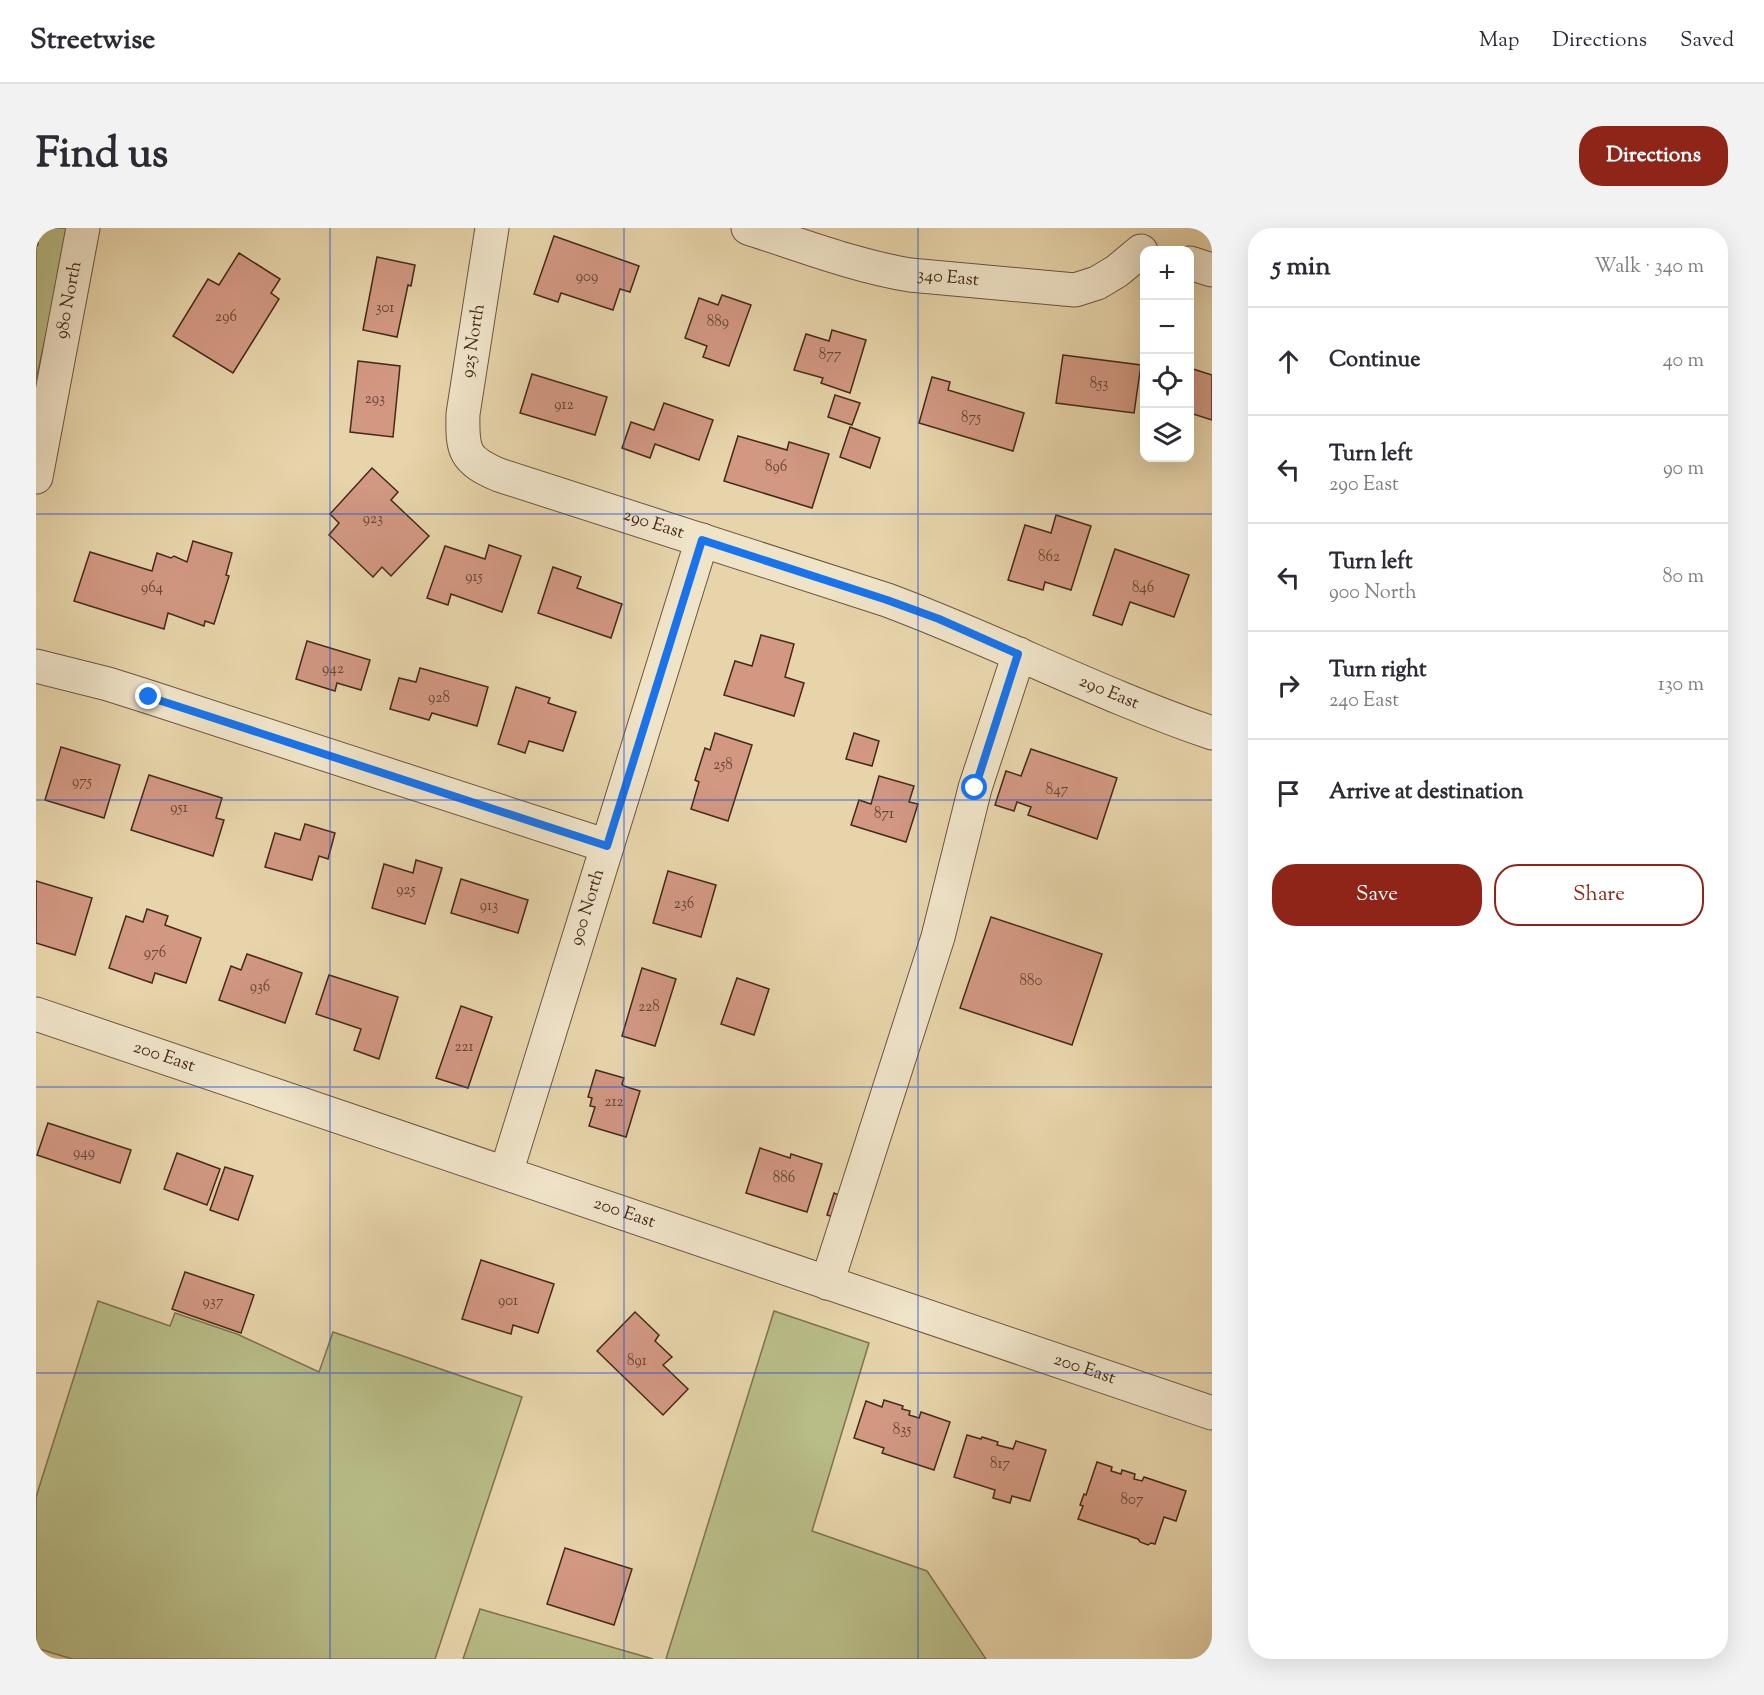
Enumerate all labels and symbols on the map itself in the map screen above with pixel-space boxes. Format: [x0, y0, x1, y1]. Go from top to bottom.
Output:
street label: 980 North [49, 259, 90, 341]
street label: 340 East [916, 263, 980, 294]
house number: 909 [576, 267, 598, 288]
house number: 301 [376, 298, 394, 319]
street label: 925 North [455, 302, 493, 380]
house number: 296 [215, 307, 237, 328]
house number: 889 [707, 312, 729, 333]
house number: 877 [819, 345, 842, 366]
house number: 853 [1090, 374, 1108, 395]
house number: 293 [365, 389, 385, 410]
house number: 912 [554, 395, 574, 416]
house number: 875 [961, 408, 981, 429]
house number: 896 [765, 457, 787, 478]
street label: 290 East [619, 503, 687, 547]
house number: 923 [363, 509, 383, 530]
house number: 862 [1038, 547, 1060, 568]
house number: 915 [465, 567, 483, 588]
house number: 964 [141, 578, 163, 599]
house number: 846 [1132, 578, 1154, 599]
house number: 942 [322, 659, 344, 680]
street label: 290 East [1075, 669, 1143, 717]
route end [135, 683, 161, 709]
house number: 928 [428, 688, 450, 709]
house number: 258 [713, 755, 733, 776]
house number: 975 [72, 772, 92, 793]
route start [961, 774, 987, 800]
house number: 847 [1046, 780, 1069, 801]
house number: 951 [170, 798, 188, 819]
house number: 871 [874, 804, 894, 825]
street label: 900 North [564, 865, 612, 949]
house number: 925 [396, 880, 416, 901]
house number: 236 [674, 894, 694, 915]
house number: 913 [480, 896, 498, 917]
house number: 976 [144, 943, 166, 964]
house number: 880 [1020, 971, 1043, 992]
house number: 936 [250, 977, 270, 998]
house number: 228 [638, 997, 660, 1018]
street label: 200 East [129, 1035, 198, 1080]
house number: 221 [454, 1037, 474, 1058]
house number: 212 [604, 1092, 624, 1113]
house number: 949 [73, 1143, 95, 1164]
house number: 886 [773, 1168, 795, 1189]
street label: 200 East [590, 1191, 658, 1236]
house number: 901 [498, 1291, 518, 1312]
house number: 937 [203, 1292, 224, 1313]
street label: 200 East [1050, 1347, 1119, 1392]
house number: 891 [627, 1351, 647, 1372]
house number: 835 [893, 1420, 911, 1441]
house number: 817 [990, 1454, 1011, 1475]
house number: 807 [1121, 1490, 1144, 1511]

